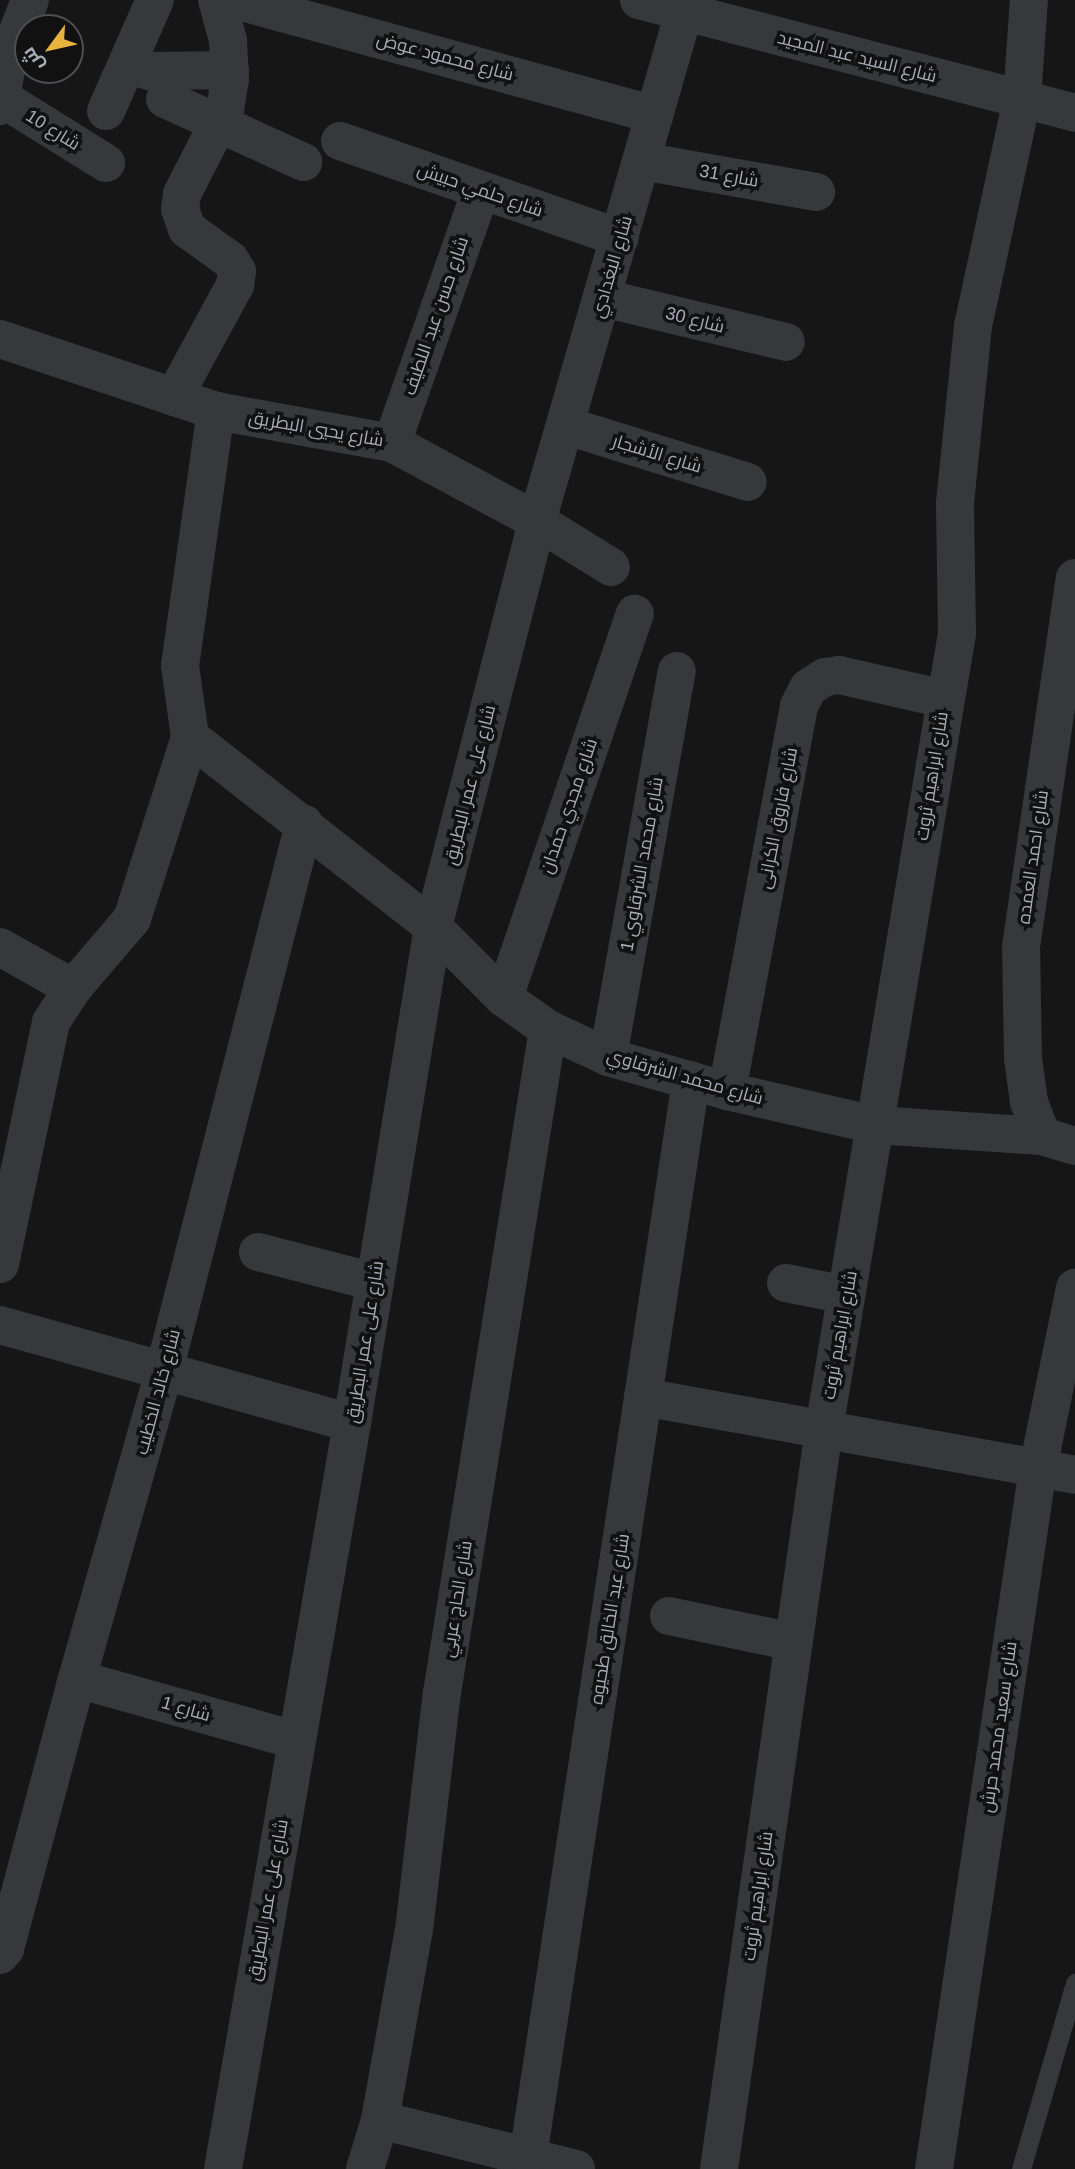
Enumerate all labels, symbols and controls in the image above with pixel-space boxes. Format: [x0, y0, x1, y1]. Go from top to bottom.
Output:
north arrow [14, 14, 84, 84]
street label: شارع السيد عبد المجيد [775, 27, 939, 87]
street label: شارع محمود عوض [374, 28, 516, 86]
text: ش [17, 44, 48, 76]
street label: شارع 10 [22, 105, 84, 155]
street label: شارع حلمي حبيش [414, 158, 546, 222]
street label: شارع 31 [698, 160, 760, 192]
street label: شارع البغدادي [587, 213, 637, 321]
street label: شارع حسن عبد اللطيف [399, 234, 473, 398]
street label: شارع 30 [663, 302, 727, 338]
street label: شارع يحيي البطريق [247, 406, 385, 452]
street label: شارع الأشجار [610, 430, 704, 478]
street label: شارع على عمر البطريق [440, 703, 500, 867]
street label: شارع ابراهيم ثروت [911, 710, 953, 842]
street label: شارع مجدي حمدان [536, 736, 602, 876]
street label: شارع فاروق الكرانى [754, 745, 802, 891]
street label: شارع محمد الشرقاوي 1 [616, 775, 668, 953]
street label: شارع احمد العمده [1013, 789, 1053, 925]
street label: شارع محمد الشرقاوي [604, 1044, 766, 1110]
street label: شارع على عمر البطريق [342, 1259, 388, 1425]
street label: شارع ابراهيم ثروت [818, 1269, 862, 1401]
street label: شارع خالد الخطيب [131, 1327, 185, 1457]
street label: شارع عبد الخالق طحيوه [586, 1532, 634, 1706]
street label: شارع الحاج عربي [437, 1539, 477, 1659]
street label: شارع سعيد محمد حرش [976, 1640, 1022, 1814]
street label: شارع 1 [159, 1692, 213, 1726]
street label: شارع على عمر البطريق [243, 1817, 293, 1983]
street label: شارع ابراهيم ثروت [738, 1830, 778, 1962]

